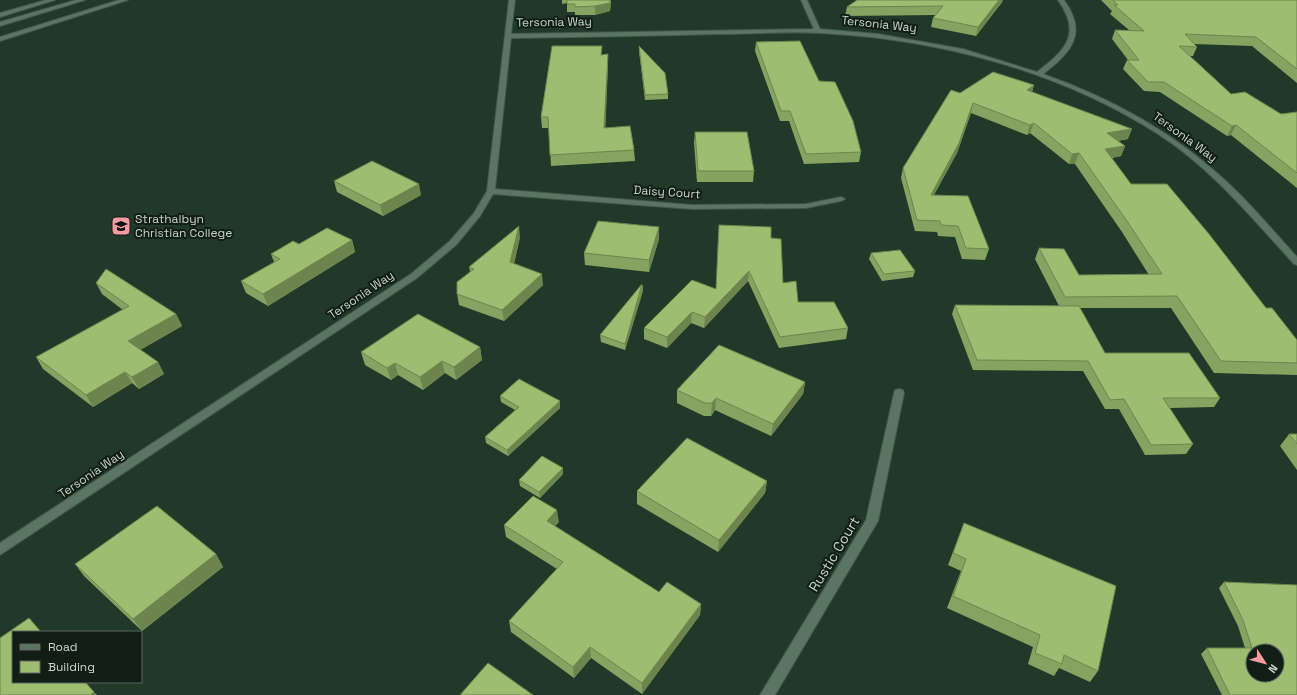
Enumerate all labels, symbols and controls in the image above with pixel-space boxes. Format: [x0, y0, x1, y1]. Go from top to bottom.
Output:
street label: Tersonia Way [840, 12, 918, 36]
street label: Tersonia Way [516, 13, 592, 31]
street label: Tersonia Way [1150, 108, 1220, 166]
street label: Daisy Court [633, 182, 701, 202]
place label: Strathalbyn Christian College [135, 211, 232, 241]
school or university icon: Strathalbyn Christian College [110, 215, 132, 237]
street label: Tersonia Way [325, 267, 397, 323]
street label: Tersonia Way [55, 446, 127, 502]
street label: Rustic Court [805, 513, 863, 595]
legend [12, 631, 142, 683]
text: Road [48, 639, 77, 655]
north arrow [1245, 643, 1285, 683]
text: Building [48, 659, 95, 675]
text: N [1265, 662, 1281, 676]

